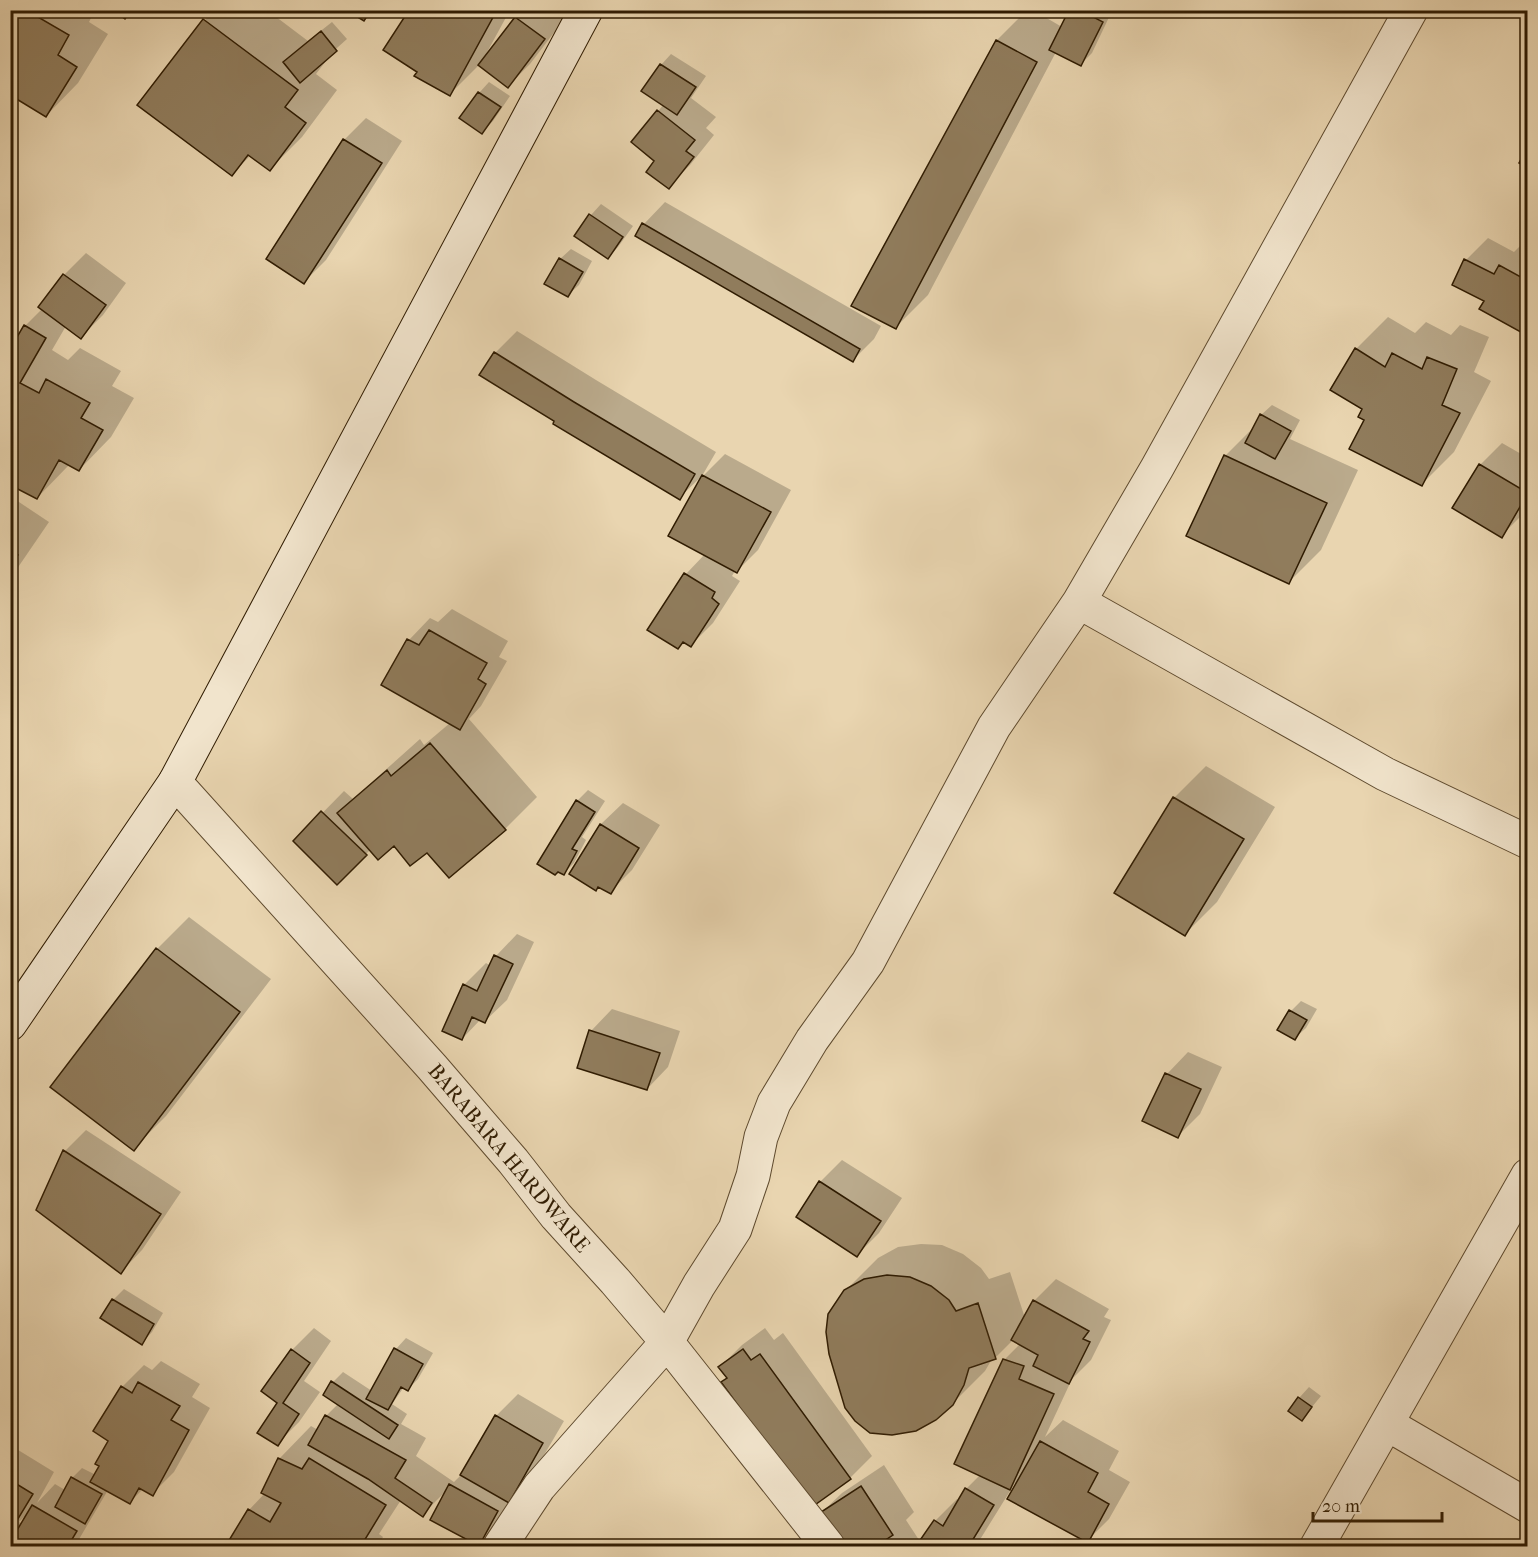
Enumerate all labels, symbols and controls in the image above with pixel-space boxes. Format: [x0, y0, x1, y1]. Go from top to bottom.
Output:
street label: BARABARA HARDWARE [423, 1059, 595, 1257]
scale bar [1313, 1485, 1442, 1523]
text: 20 m [1322, 1496, 1360, 1517]

